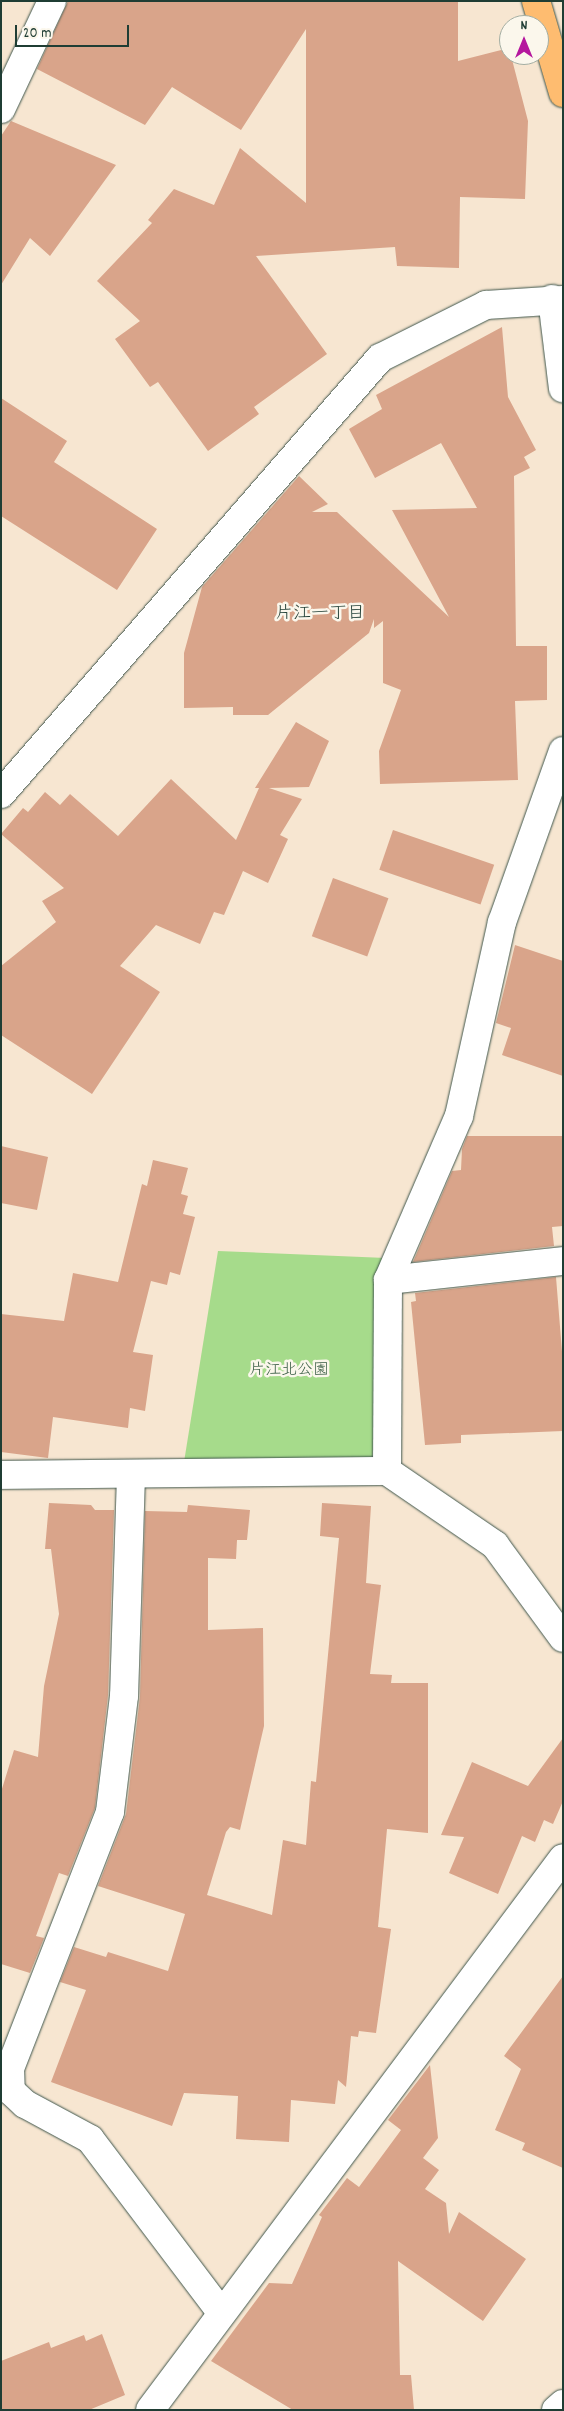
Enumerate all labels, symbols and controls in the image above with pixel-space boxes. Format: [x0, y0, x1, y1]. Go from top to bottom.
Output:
scale bar [18, 15, 131, 47]
north arrow [499, 15, 549, 65]
text: N [521, 16, 527, 36]
text: 20 m [23, 23, 51, 45]
district label: 片江一丁目 [275, 604, 365, 626]
park label: 片江北公園 [249, 1361, 329, 1381]

